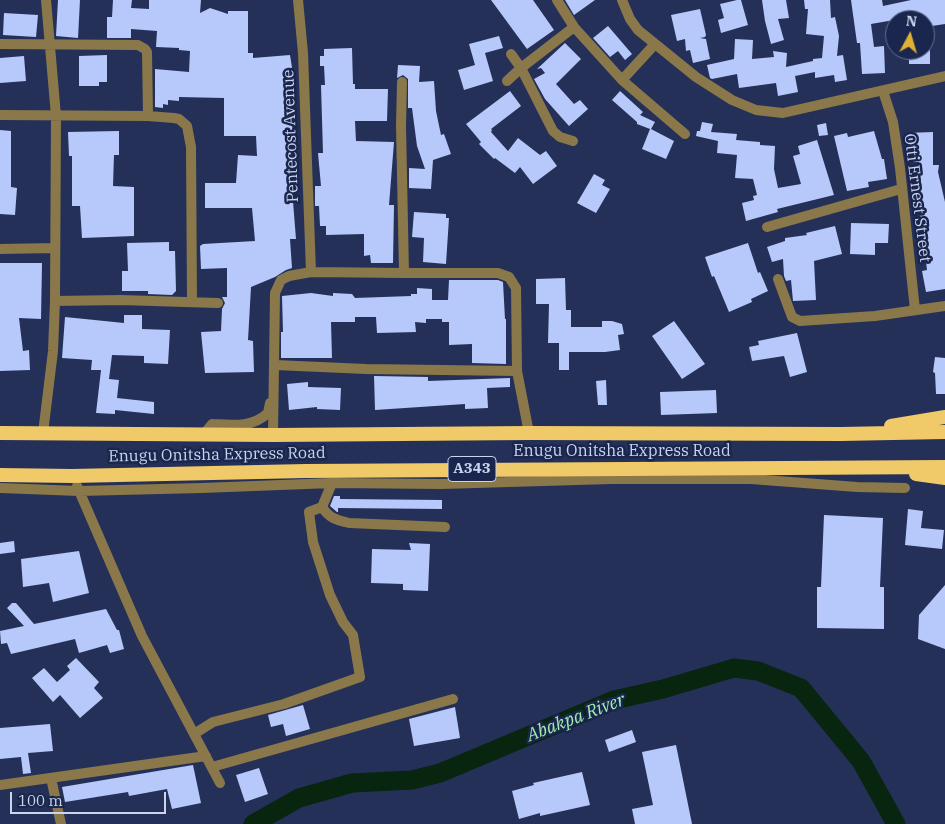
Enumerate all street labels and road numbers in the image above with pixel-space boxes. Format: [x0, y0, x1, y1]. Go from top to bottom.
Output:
street label: Pentecost Avenue [279, 69, 303, 203]
street label: Otti Ernest Street [900, 133, 934, 263]
street label: Enugu Onitsha Express Road [513, 441, 731, 461]
street label: Enugu Onitsha Express Road [108, 444, 326, 466]
road number: A343 [448, 456, 496, 482]

